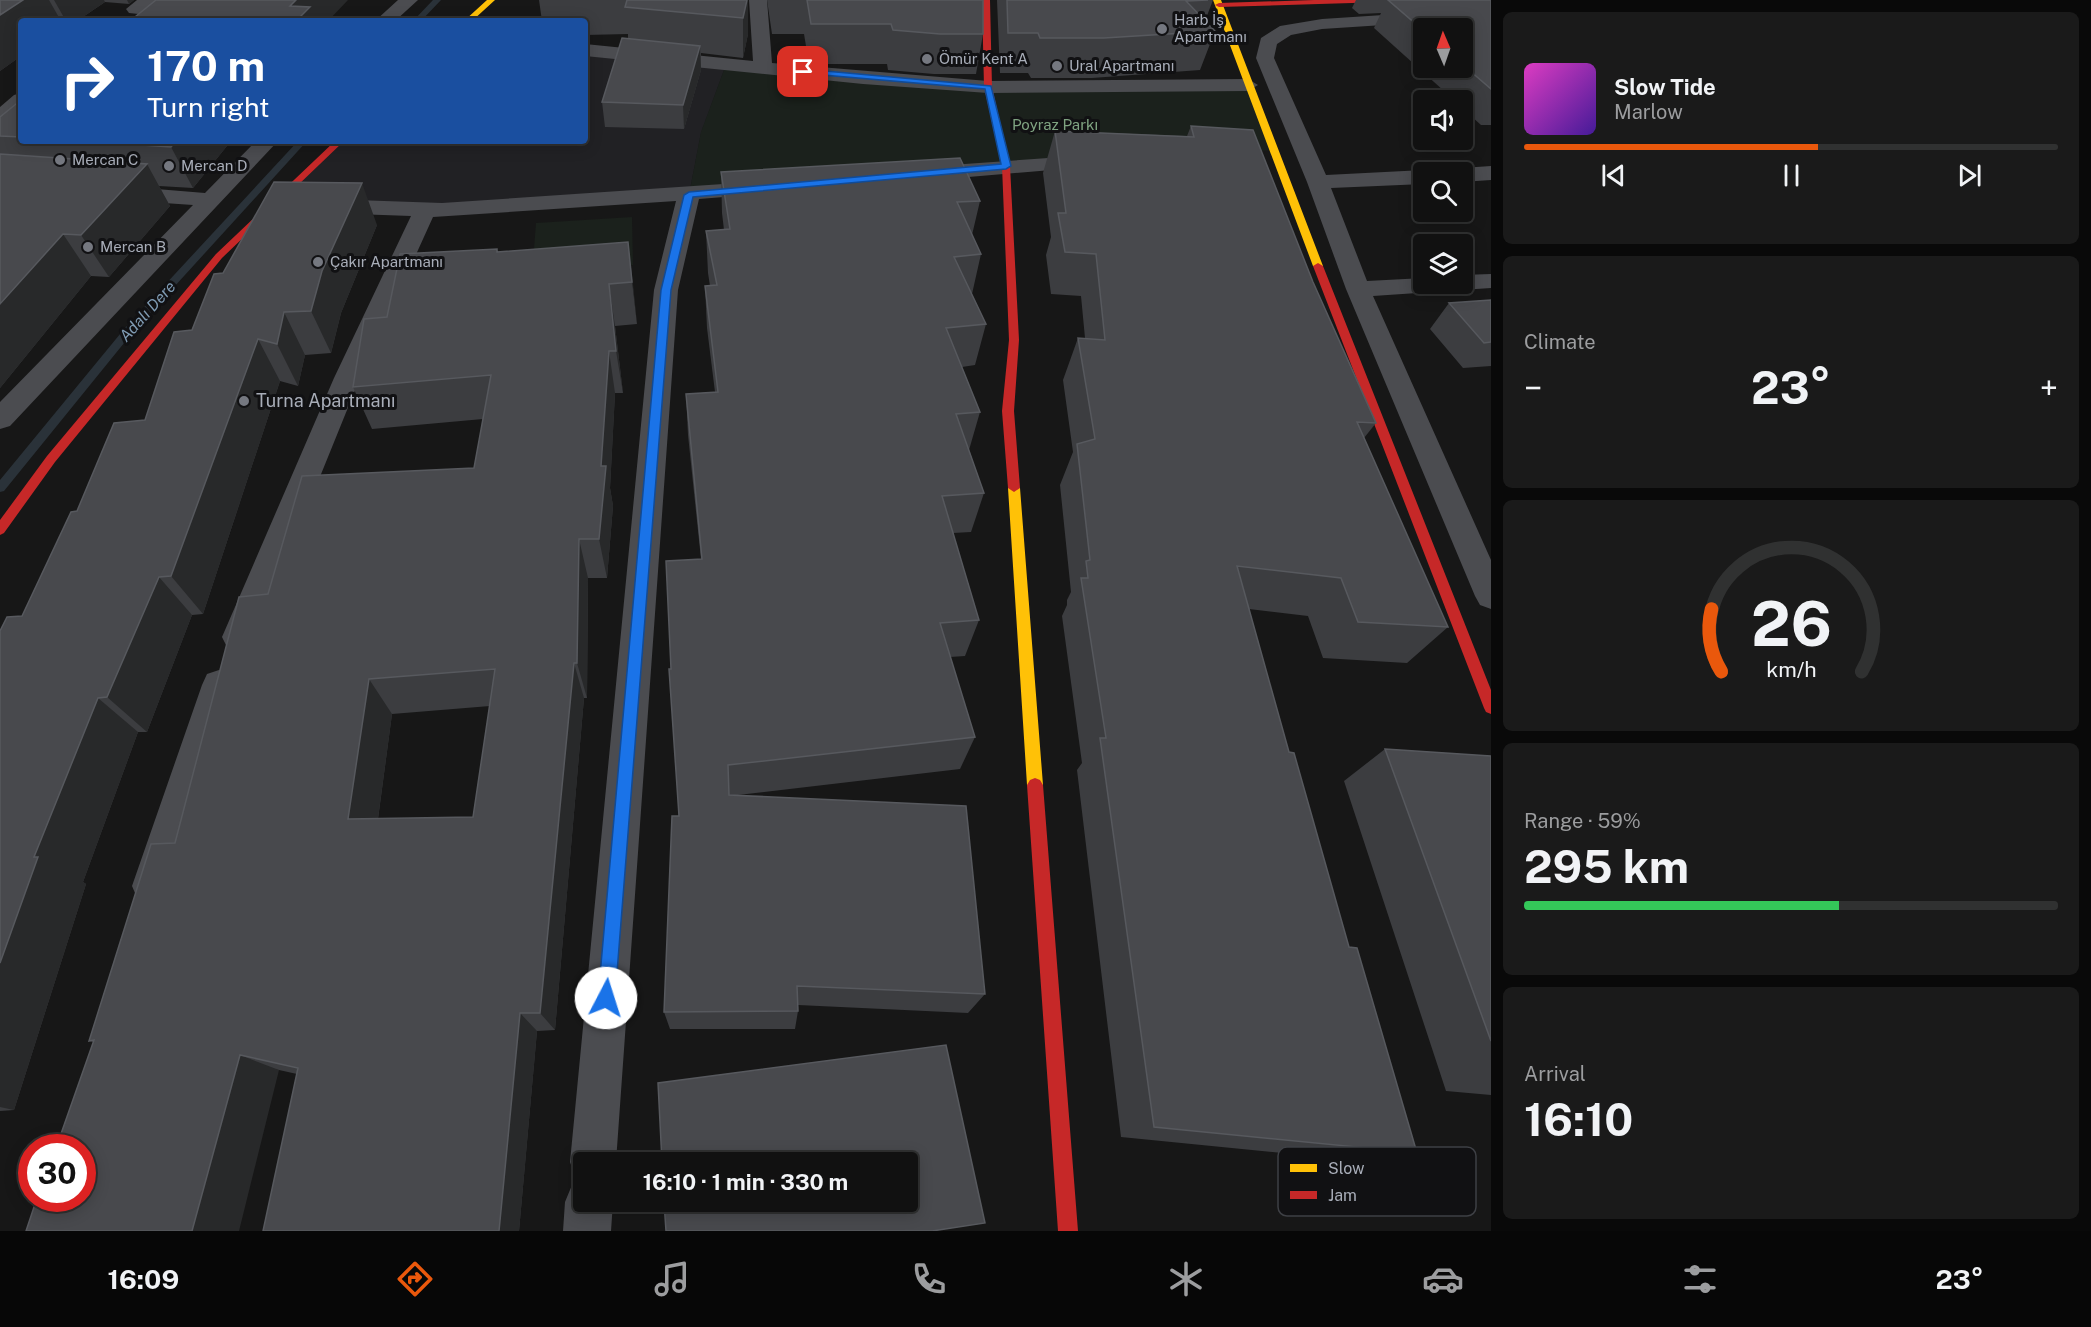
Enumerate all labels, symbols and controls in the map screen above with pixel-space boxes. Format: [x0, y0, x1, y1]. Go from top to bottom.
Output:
place label: Harb İş Apartmanı [1174, 10, 1247, 45]
north arrow [1413, 18, 1473, 78]
map controls [1413, 18, 1473, 294]
marker: Harb İş Apartmanı [1155, 22, 1169, 36]
text: 170 m [147, 41, 265, 90]
icon: right [48, 42, 126, 120]
pin [777, 46, 828, 97]
place label: Ömür Kent A [939, 49, 1028, 67]
marker: Ömür Kent A [920, 52, 934, 66]
icon: arrive [786, 55, 819, 88]
place label: Ural Apartmanı [1069, 57, 1174, 74]
marker: Ural Apartmanı [1050, 59, 1064, 73]
text: Slow Tide [1614, 74, 1716, 100]
button: sound [1413, 90, 1473, 150]
text: Turn right [147, 91, 270, 123]
text: Marlow [1614, 100, 1683, 124]
park label: Poyraz Parkı [1012, 116, 1098, 133]
place label: Mercan C [72, 151, 138, 168]
marker: Mercan C [53, 153, 67, 167]
place label: Mercan D [181, 157, 247, 174]
marker: Mercan D [162, 159, 176, 173]
icon: previous [1597, 159, 1630, 192]
icon: pause [1775, 159, 1808, 192]
icon: next [1953, 159, 1986, 192]
button: search [1413, 162, 1473, 222]
button: layers [1413, 234, 1473, 294]
place label: Mercan B [100, 238, 166, 255]
marker: Mercan B [81, 240, 95, 254]
place label: Çakır Apartmanı [330, 253, 443, 270]
marker: Çakır Apartmanı [311, 255, 325, 269]
water label: Adalı Dere [115, 277, 180, 346]
text: Climate [1524, 330, 1596, 354]
text: 23° [1751, 361, 1831, 414]
text: − [1524, 369, 1542, 407]
text: + [2040, 369, 2058, 407]
place label: Turna Apartmanı [256, 390, 395, 411]
marker: Turna Apartmanı [237, 394, 251, 408]
text: 26 [1751, 588, 1831, 661]
text: km/h [1766, 658, 1816, 683]
text: Range · 59% [1524, 809, 1641, 833]
text: 295 km [1524, 840, 1689, 893]
position arrow [574, 966, 638, 1030]
text: Arrival [1524, 1062, 1586, 1086]
text: 16:10 [1524, 1093, 1633, 1146]
speed limit sign: 30 [18, 1134, 96, 1212]
legend [1278, 1147, 1476, 1216]
text: Slow [1328, 1159, 1365, 1178]
text: 16:10 · 1 min · 330 m [643, 1169, 848, 1195]
text: Jam [1328, 1186, 1357, 1205]
icon: directions [394, 1258, 436, 1300]
icon: music [651, 1258, 693, 1300]
icon: phone [908, 1258, 950, 1300]
icon: climate [1165, 1258, 1207, 1300]
icon: car [1422, 1258, 1464, 1300]
icon: filters [1679, 1258, 1721, 1300]
text: 16:09 [107, 1263, 179, 1295]
text: 23° [1936, 1263, 1983, 1295]

